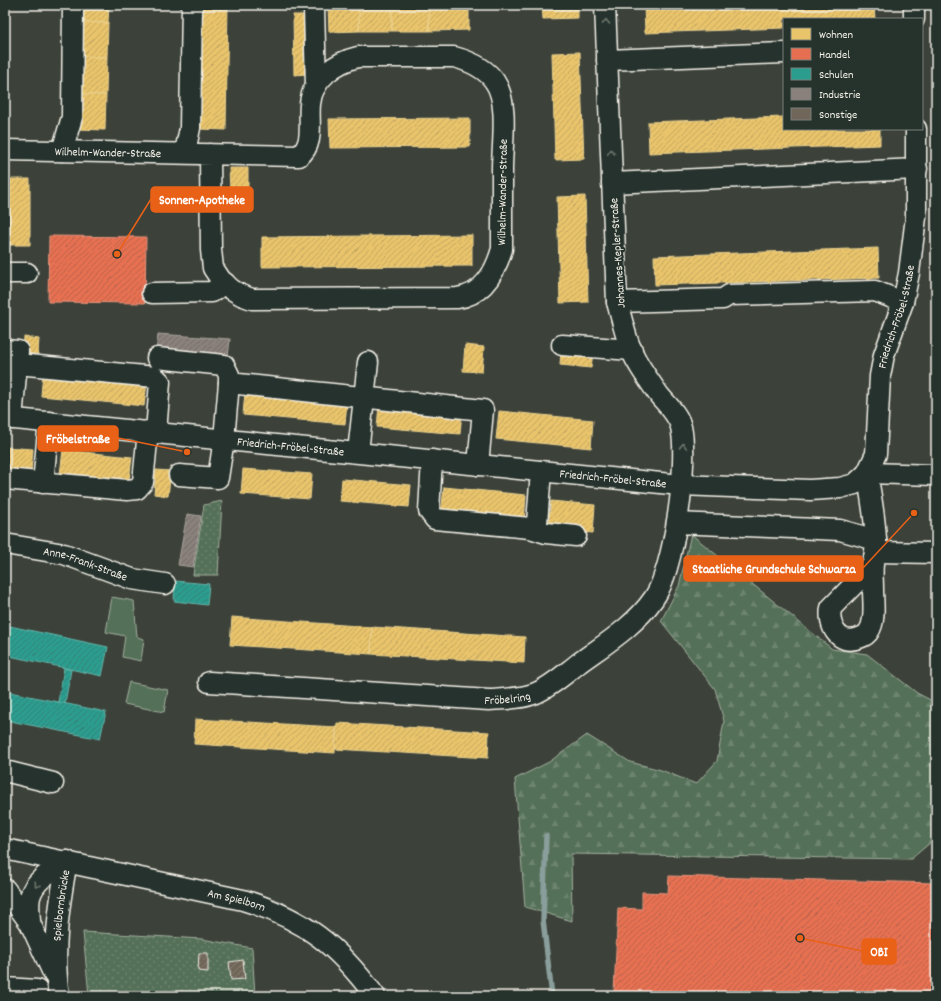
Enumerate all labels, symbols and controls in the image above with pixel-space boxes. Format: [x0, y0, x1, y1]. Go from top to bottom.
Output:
legend [783, 18, 923, 130]
one-way arrow [602, 19, 610, 25]
text: Wohnen [819, 27, 854, 44]
text: Handel [819, 47, 850, 64]
text: Schulen [819, 67, 854, 84]
text: Industrie [819, 87, 860, 104]
text: Sonstige [819, 107, 857, 124]
street label: Wilhelm-Wander-Straße [494, 139, 513, 245]
street label: Wilhelm-Wander-Straße [55, 144, 161, 163]
one-way arrow [607, 149, 615, 155]
callout: Sonnen-Apotheke [151, 187, 253, 212]
text: Sonnen-Apotheke [159, 192, 245, 211]
street label: Johannes-Kepler-Straße [606, 197, 631, 308]
street label: Friedrich-Fröbel-Straße [875, 264, 920, 370]
callout: Fröbelstraße [38, 426, 118, 451]
text: Fröbelstraße [46, 431, 110, 450]
street label: Friedrich-Fröbel-Straße [236, 434, 345, 462]
one-way arrow [678, 443, 687, 449]
street label: Friedrich-Fröbel-Straße [559, 466, 667, 494]
street label: Anne-Frank-Straße [42, 544, 129, 587]
callout: Staatliche Grundschule Schwarza [684, 556, 863, 581]
text: Staatliche Grundschule Schwarza [692, 561, 857, 580]
street label: Fröbelring [484, 688, 533, 710]
street label: Spielbornbrücke [50, 869, 75, 942]
one-way arrow [34, 881, 42, 888]
street label: Am Spielborn [206, 886, 268, 917]
callout: OBI [862, 939, 896, 964]
text: OBI [870, 944, 889, 963]

